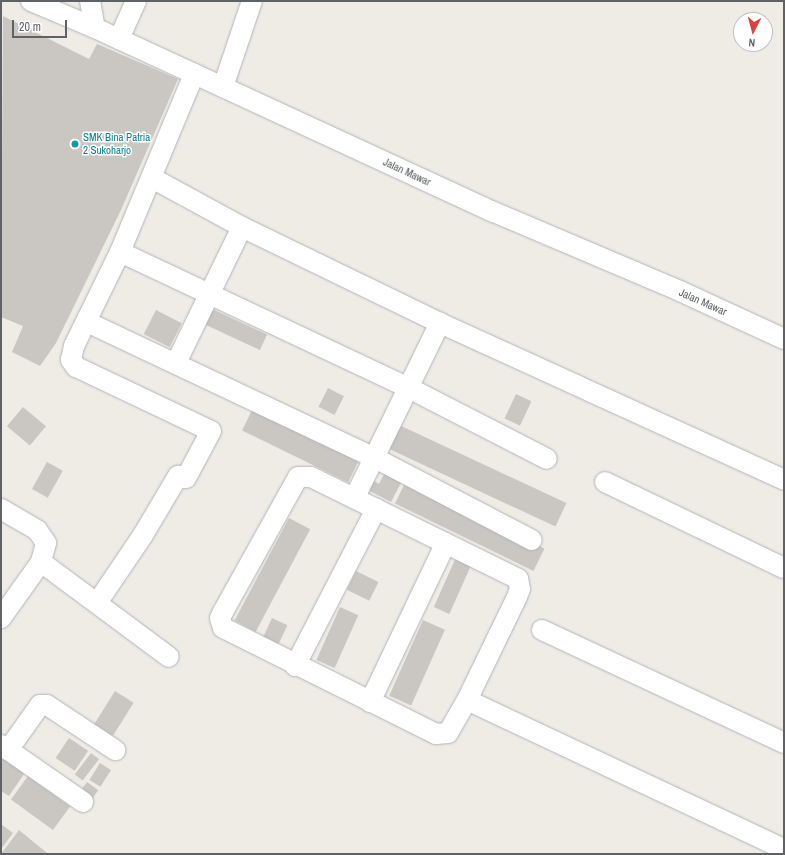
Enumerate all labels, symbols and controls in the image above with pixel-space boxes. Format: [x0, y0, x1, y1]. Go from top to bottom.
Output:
scale bar [14, 12, 69, 38]
north arrow [733, 12, 773, 52]
text: 20 m [19, 19, 41, 35]
text: N [748, 36, 756, 50]
place label: SMK Bina Patria 2 Sukoharjo [83, 131, 150, 157]
marker: SMK Bina Patria 2 Sukoharjo [70, 139, 80, 149]
street label: Jalan Mawar [381, 155, 433, 189]
street label: Jalan Mawar [677, 286, 729, 318]

